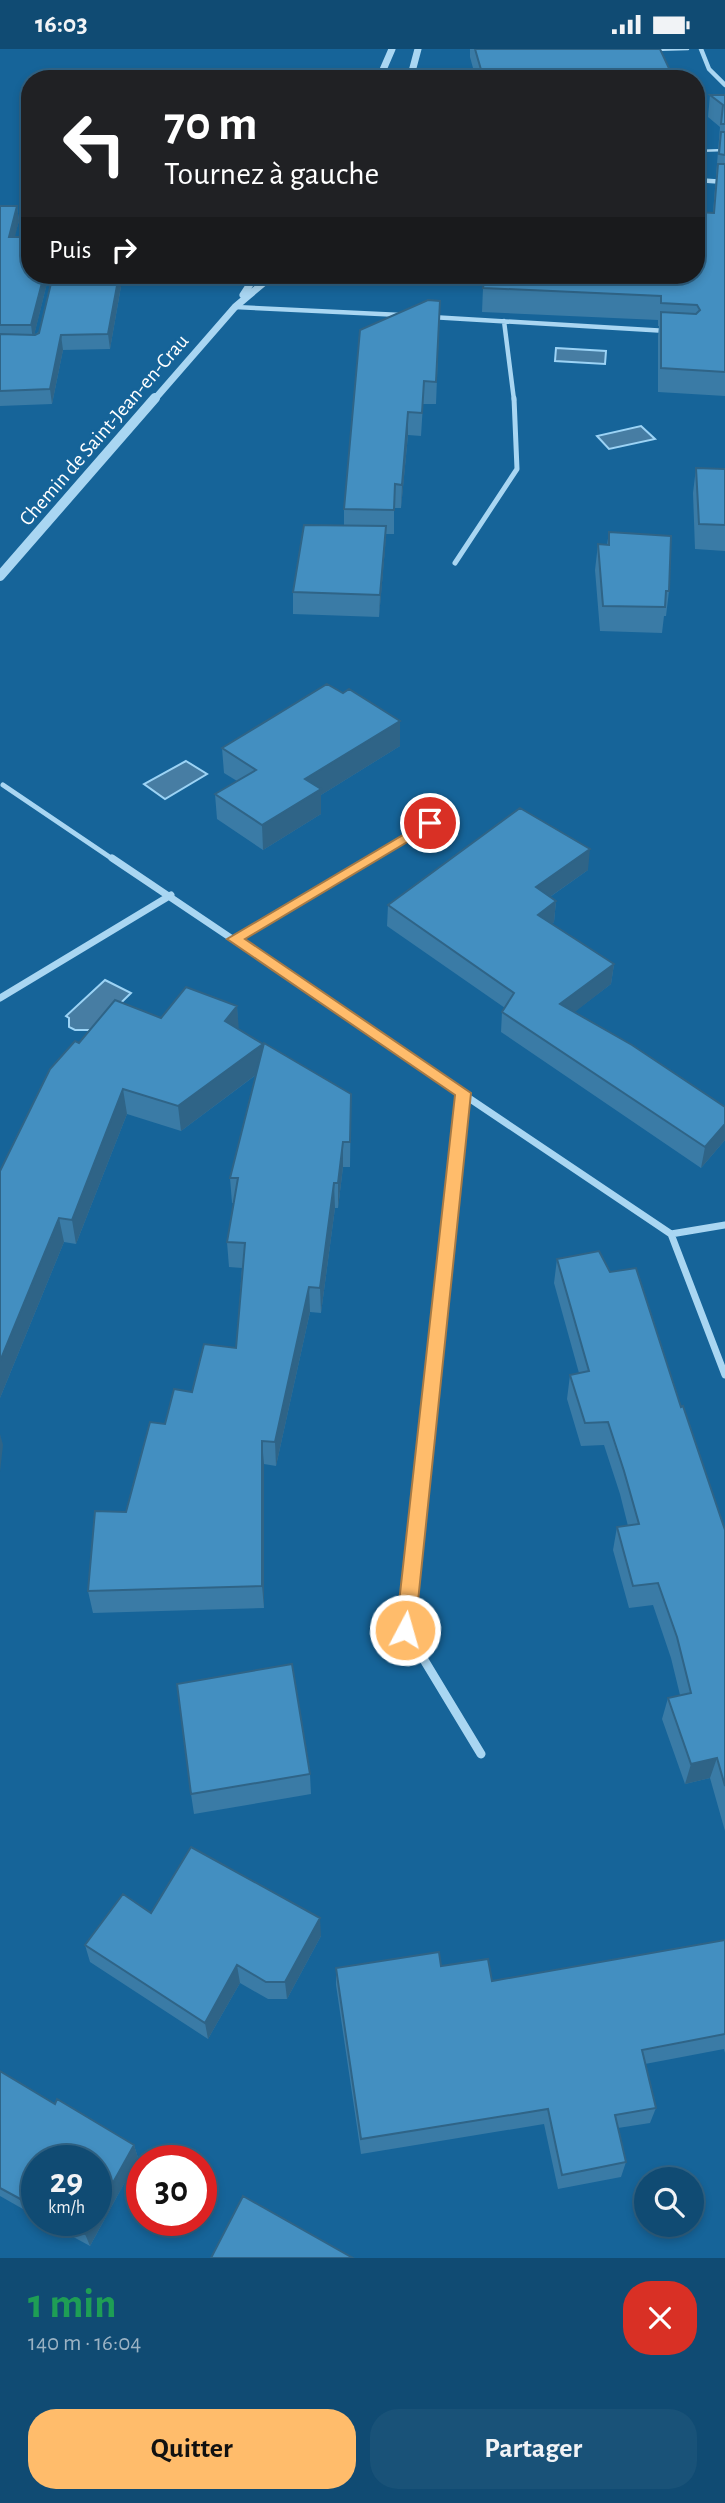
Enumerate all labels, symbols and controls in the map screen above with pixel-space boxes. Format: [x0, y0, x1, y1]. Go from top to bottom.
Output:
text: 16:03 [35, 11, 88, 37]
icon: left [49, 98, 140, 189]
text: 70 m [164, 100, 258, 149]
text: Tournez à gauche [164, 158, 379, 190]
icon: right [105, 231, 143, 269]
text: Puis [49, 237, 91, 263]
street label: Chemin de Saint-Jean-en-Crau [15, 330, 193, 530]
pin [400, 793, 460, 853]
icon: arrive [411, 804, 449, 842]
position arrow [368, 1593, 442, 1667]
speed limit sign: 30 [126, 2145, 217, 2236]
text: 29 [50, 2164, 83, 2199]
map controls [634, 2167, 704, 2237]
button: search [634, 2167, 704, 2237]
text: km/h [48, 2199, 85, 2217]
button: close [623, 2281, 697, 2355]
text: 1 min [28, 2283, 117, 2325]
text: 140 m · 16:04 [28, 2332, 141, 2355]
button: Quitter [28, 2409, 356, 2489]
button: Partager [370, 2409, 697, 2489]

